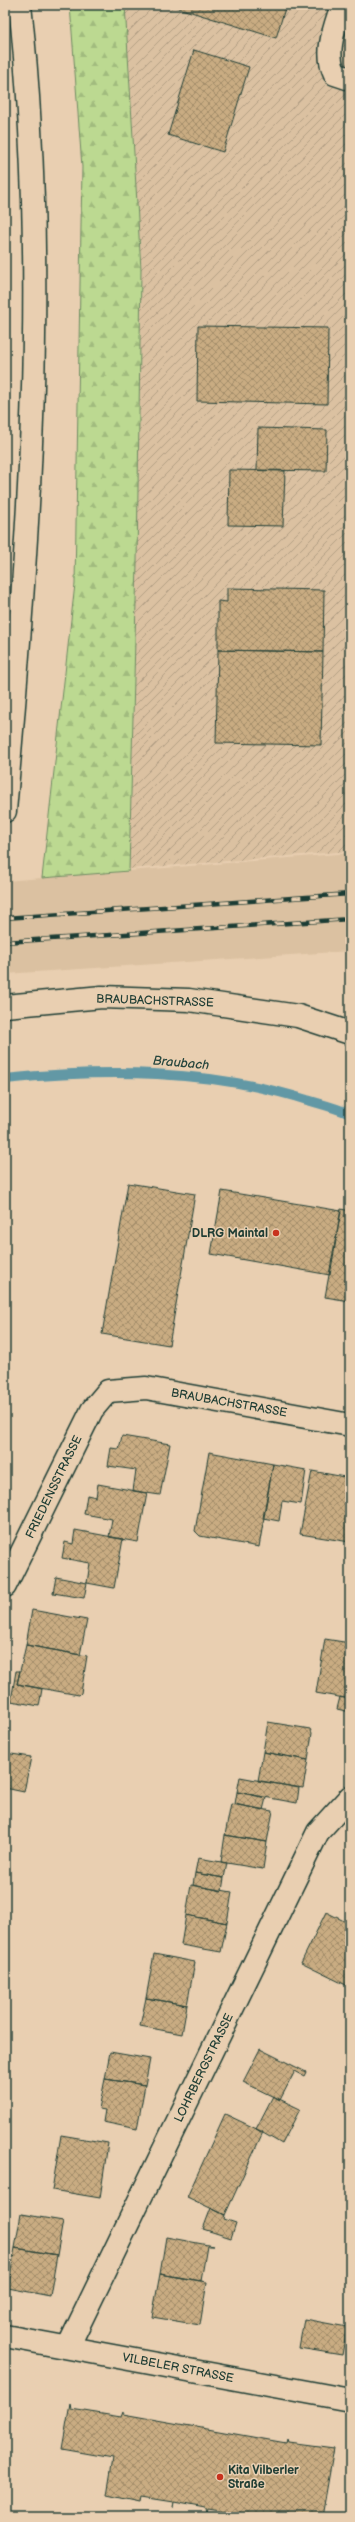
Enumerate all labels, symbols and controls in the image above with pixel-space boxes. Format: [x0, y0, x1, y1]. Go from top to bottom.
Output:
street label: BRAUBACHSTRASSE [96, 991, 214, 1011]
water label: Braubach [152, 1053, 210, 1073]
place label: DLRG Maintal [192, 1226, 268, 1241]
marker: DLRG Maintal [271, 1228, 281, 1238]
street label: BRAUBACHSTRASSE [170, 1385, 288, 1421]
street label: FRIEDENSSTRASSE [23, 1433, 86, 1541]
street label: LOHRBERGSTRASSE [171, 2011, 237, 2125]
street label: VILBELER STRASSE [121, 2350, 235, 2386]
place label: Kita Vilberler Straße [228, 2463, 299, 2492]
marker: Kita Vilberler Straße [215, 2472, 225, 2482]

